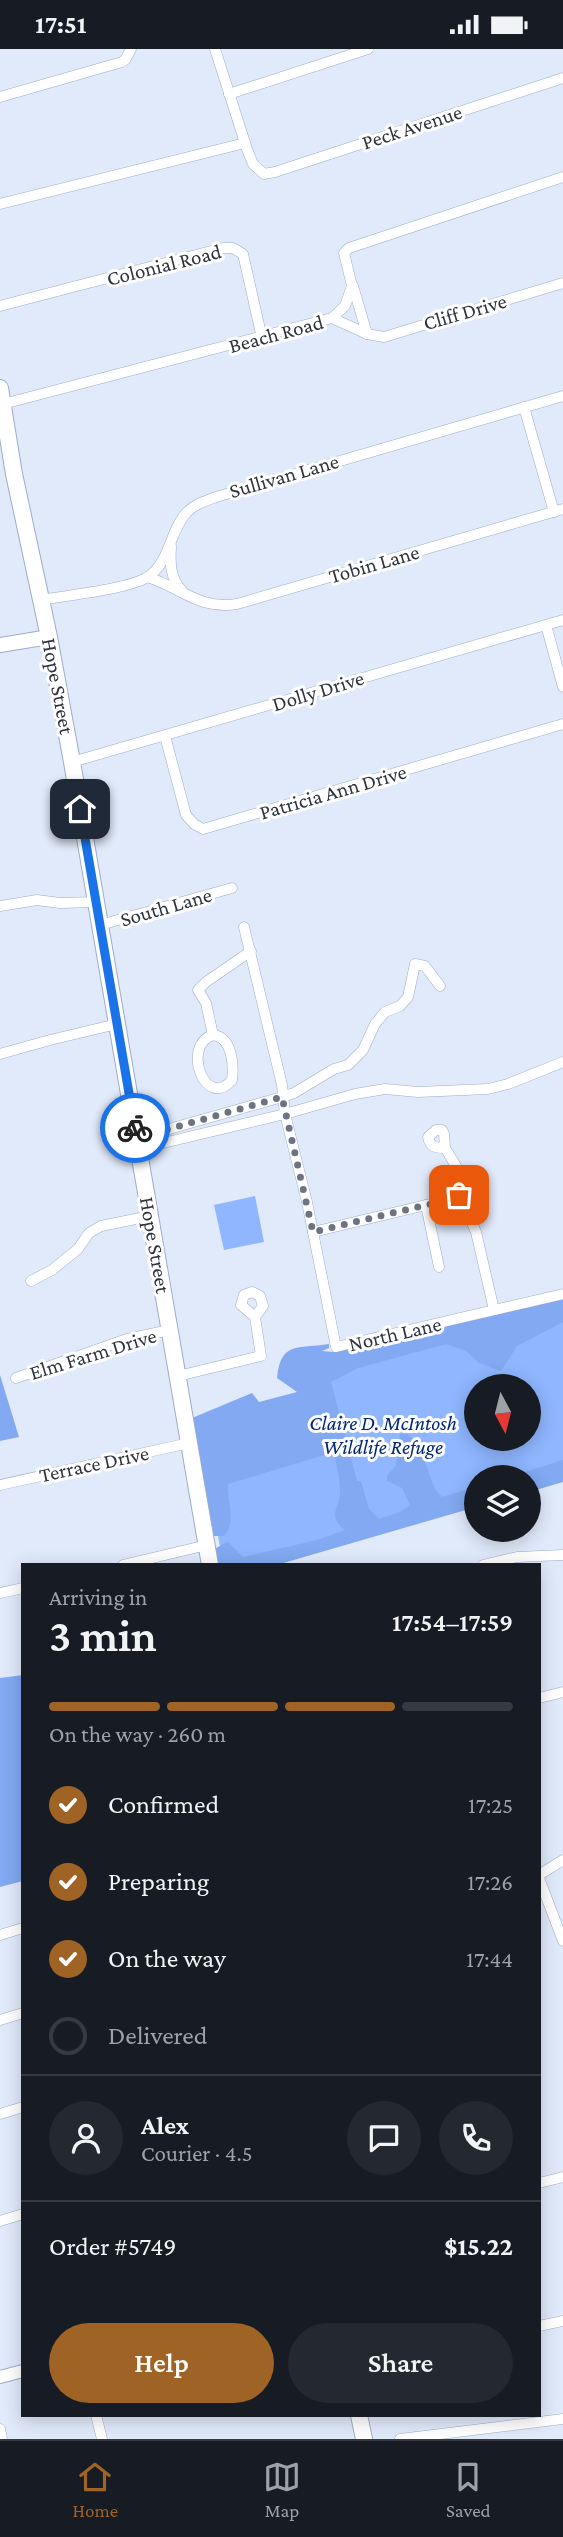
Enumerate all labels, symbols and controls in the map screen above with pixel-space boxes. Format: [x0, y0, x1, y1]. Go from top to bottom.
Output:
text: 17:51 [35, 10, 86, 39]
street label: Peck Avenue [359, 100, 465, 154]
street label: Colonial Road [104, 239, 224, 291]
street label: Cliff Drive [421, 289, 509, 335]
street label: Beach Road [226, 310, 326, 358]
street label: Sullivan Lane [227, 449, 341, 503]
street label: Tobin Lane [326, 540, 422, 588]
street label: Hope Street [37, 636, 79, 737]
street label: Dolly Drive [269, 666, 367, 716]
street label: Patricia Ann Drive [257, 760, 409, 824]
pin [50, 779, 110, 839]
icon: home [61, 790, 99, 828]
street label: South Lane [117, 882, 215, 932]
courier [100, 1093, 170, 1163]
icon: bike [116, 1109, 154, 1147]
pin [429, 1165, 489, 1225]
icon: bag [440, 1176, 478, 1214]
street label: Hope Street [135, 1195, 175, 1296]
street label: North Lane [346, 1312, 444, 1356]
street label: Elm Farm Drive [27, 1323, 159, 1385]
north arrow [464, 1374, 541, 1451]
map controls [464, 1374, 541, 1542]
park label: Claire D. McIntosh Wildlife Refuge [309, 1411, 457, 1459]
street label: Terrace Drive [37, 1441, 151, 1487]
button: layers [464, 1465, 541, 1542]
text: Arriving in [49, 1584, 147, 1610]
text: 17:54–17:59 [392, 1608, 513, 1637]
text: 3 min [49, 1610, 157, 1661]
text: On the way · 260 m [49, 1721, 226, 1747]
icon: check [49, 1786, 87, 1824]
text: Confirmed [108, 1790, 219, 1819]
text: 17:25 [468, 1792, 513, 1818]
icon: check [49, 1863, 87, 1901]
text: Preparing [108, 1867, 209, 1896]
text: 17:26 [467, 1869, 513, 1895]
icon: check [49, 1940, 87, 1978]
text: On the way [108, 1944, 226, 1973]
text: 17:44 [466, 1946, 513, 1972]
text: Delivered [108, 2021, 207, 2050]
button: person [49, 2101, 123, 2175]
button: chat [347, 2101, 421, 2175]
button: phone [439, 2101, 513, 2175]
text: Alex [141, 2111, 189, 2140]
text: Courier · 4.5 [141, 2140, 253, 2166]
text: Order #5749 [49, 2232, 177, 2261]
text: $15.22 [444, 2232, 513, 2261]
button: Help [49, 2323, 274, 2403]
button: Share [288, 2323, 513, 2403]
tab: Home [72, 2458, 118, 2521]
tab: Map [263, 2458, 301, 2521]
tab: Saved [446, 2458, 491, 2521]

